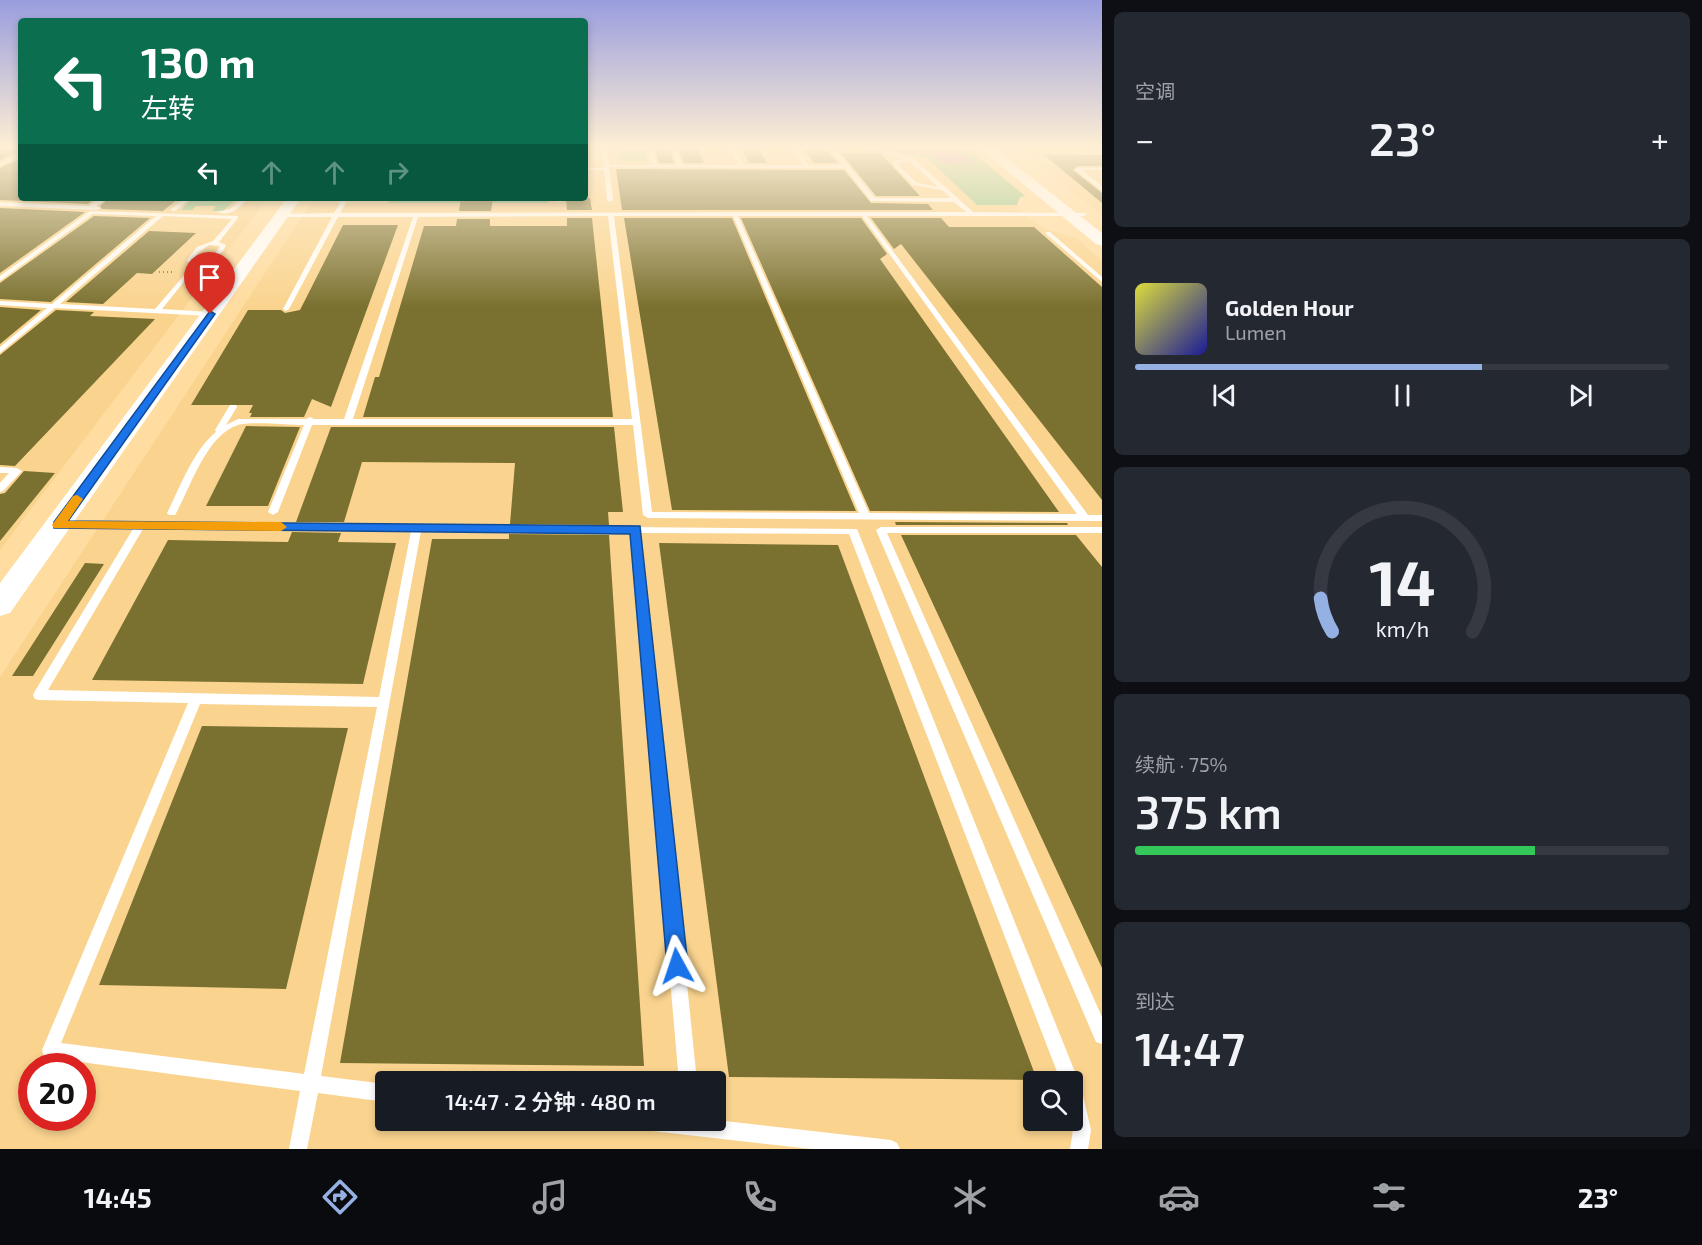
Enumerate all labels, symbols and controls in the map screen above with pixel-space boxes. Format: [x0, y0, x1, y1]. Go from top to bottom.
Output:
text: 130 m [141, 36, 256, 86]
icon: left [42, 42, 120, 120]
text: 空调 [1135, 79, 1175, 103]
text: 左转 [141, 91, 195, 123]
text: 23° [1369, 111, 1436, 165]
text: − [1135, 119, 1154, 159]
text: + [1651, 119, 1669, 159]
icon: left [192, 156, 225, 189]
icon: ahead [255, 156, 288, 189]
icon: ahead [318, 156, 351, 189]
icon: right [381, 156, 414, 189]
pin [184, 252, 235, 314]
icon: arrive [193, 261, 226, 294]
text: Golden Hour [1225, 294, 1354, 320]
text: Lumen [1225, 320, 1287, 344]
icon: previous [1208, 379, 1241, 412]
icon: pause [1386, 379, 1419, 412]
icon: next [1564, 379, 1597, 412]
text: 14 [1369, 544, 1435, 619]
text: km/h [1375, 616, 1429, 641]
text: 续航 · 75% [1135, 752, 1227, 776]
text: 375 km [1135, 784, 1282, 838]
position arrow [645, 934, 709, 998]
text: 到达 [1135, 989, 1175, 1013]
text: 14:47 [1135, 1021, 1245, 1075]
speed limit sign: 20 [18, 1053, 96, 1131]
map controls [1023, 1071, 1083, 1131]
button: search [1023, 1071, 1083, 1131]
text: 14:47 · 2 分钟 · 480 m [445, 1088, 656, 1114]
icon: directions [319, 1176, 361, 1218]
icon: music [529, 1176, 571, 1218]
icon: phone [739, 1176, 781, 1218]
icon: climate [949, 1176, 991, 1218]
icon: car [1158, 1176, 1200, 1218]
icon: filters [1368, 1176, 1410, 1218]
text: 14:45 [84, 1181, 152, 1213]
text: 23° [1578, 1181, 1618, 1213]

